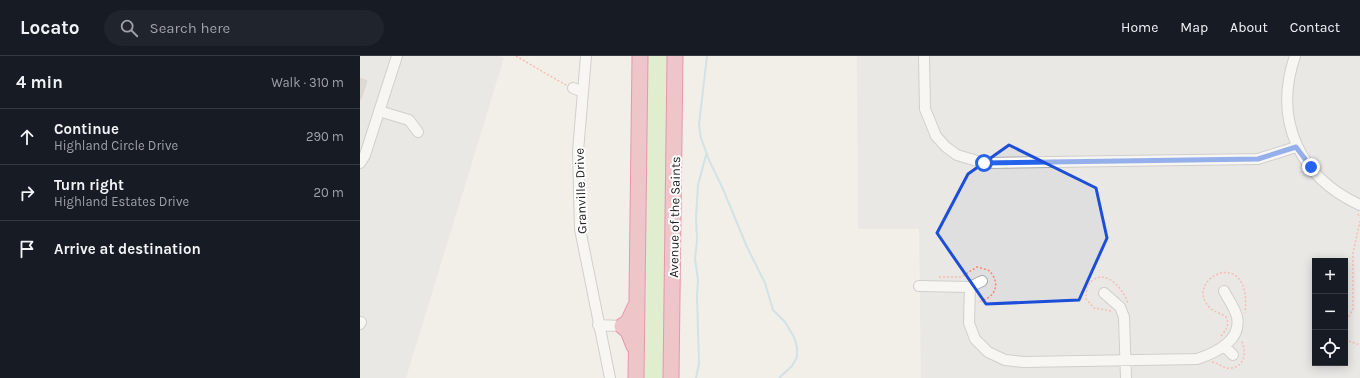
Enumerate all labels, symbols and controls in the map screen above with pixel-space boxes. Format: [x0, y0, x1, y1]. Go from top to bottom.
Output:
search box [104, 10, 384, 46]
text: Locato [20, 17, 80, 39]
icon: search [118, 17, 140, 39]
text: Search here [150, 19, 230, 37]
text: Home [1121, 19, 1158, 36]
text: Map [1180, 19, 1208, 36]
text: About [1230, 19, 1268, 36]
text: Contact [1290, 19, 1340, 36]
text: 4 min [16, 72, 63, 92]
text: Walk · 310 m [271, 75, 344, 90]
text: Continue [54, 120, 119, 138]
icon: ahead [16, 126, 38, 148]
text: 290 m [306, 129, 344, 144]
text: Highland Circle Drive [54, 138, 178, 153]
street label: Granville Drive [571, 147, 589, 234]
route start [975, 154, 993, 172]
street label: Avenue of the Saints [666, 156, 683, 278]
route end [1302, 158, 1320, 176]
text: Turn right [54, 176, 124, 194]
icon: right [16, 182, 38, 204]
text: 20 m [314, 185, 344, 200]
text: Highland Estates Drive [54, 194, 189, 209]
icon: arrive [16, 238, 38, 260]
text: Arrive at destination [54, 240, 201, 258]
map controls [1312, 258, 1348, 366]
button: + [1312, 258, 1348, 294]
button: − [1312, 294, 1348, 330]
button: locate [1312, 330, 1348, 366]

